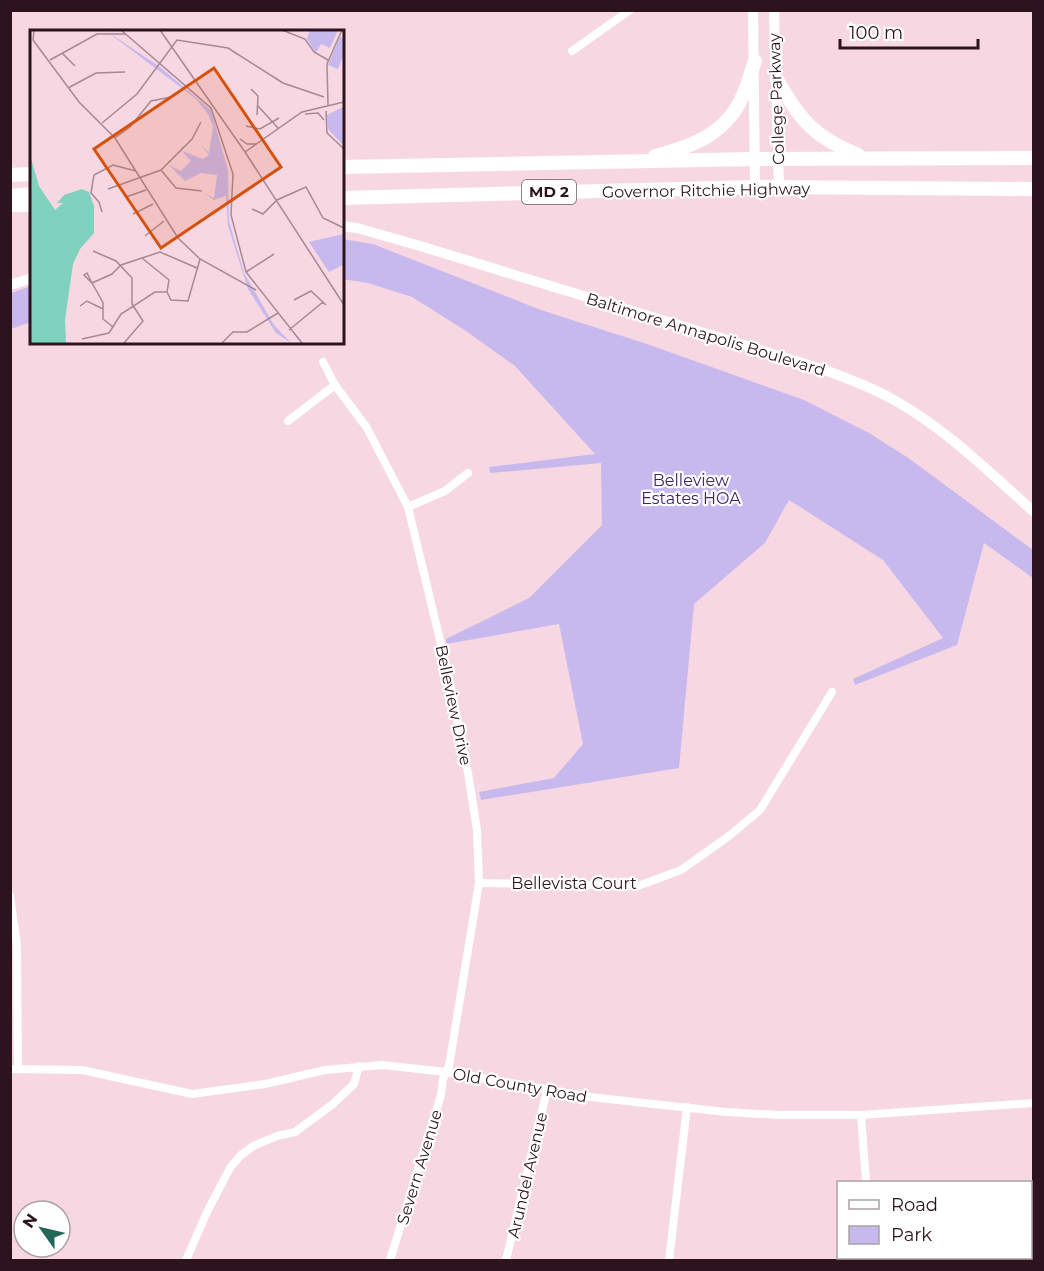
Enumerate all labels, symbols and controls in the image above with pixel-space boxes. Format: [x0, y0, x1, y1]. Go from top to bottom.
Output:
scale bar [840, 12, 978, 50]
text: 100 m [849, 22, 903, 44]
inset map [30, 30, 344, 344]
street label: College Parkway [765, 32, 788, 165]
street label: Governor Ritchie Highway [602, 179, 811, 202]
road number: MD 2 [522, 180, 576, 204]
street label: Baltimore Annapolis Boulevard [584, 289, 828, 380]
park label: Belleview Estates HOA [641, 471, 741, 508]
street label: Belleview Drive [431, 643, 476, 767]
street label: Bellevista Court [511, 874, 637, 893]
street label: Old County Road [451, 1064, 589, 1107]
street label: Severn Avenue [393, 1107, 446, 1227]
street label: Arundel Avenue [504, 1110, 551, 1240]
legend [837, 1181, 1032, 1259]
text: Road [891, 1194, 938, 1216]
north arrow [12, 1199, 72, 1259]
text: N [18, 1210, 41, 1232]
text: Park [891, 1224, 932, 1246]

